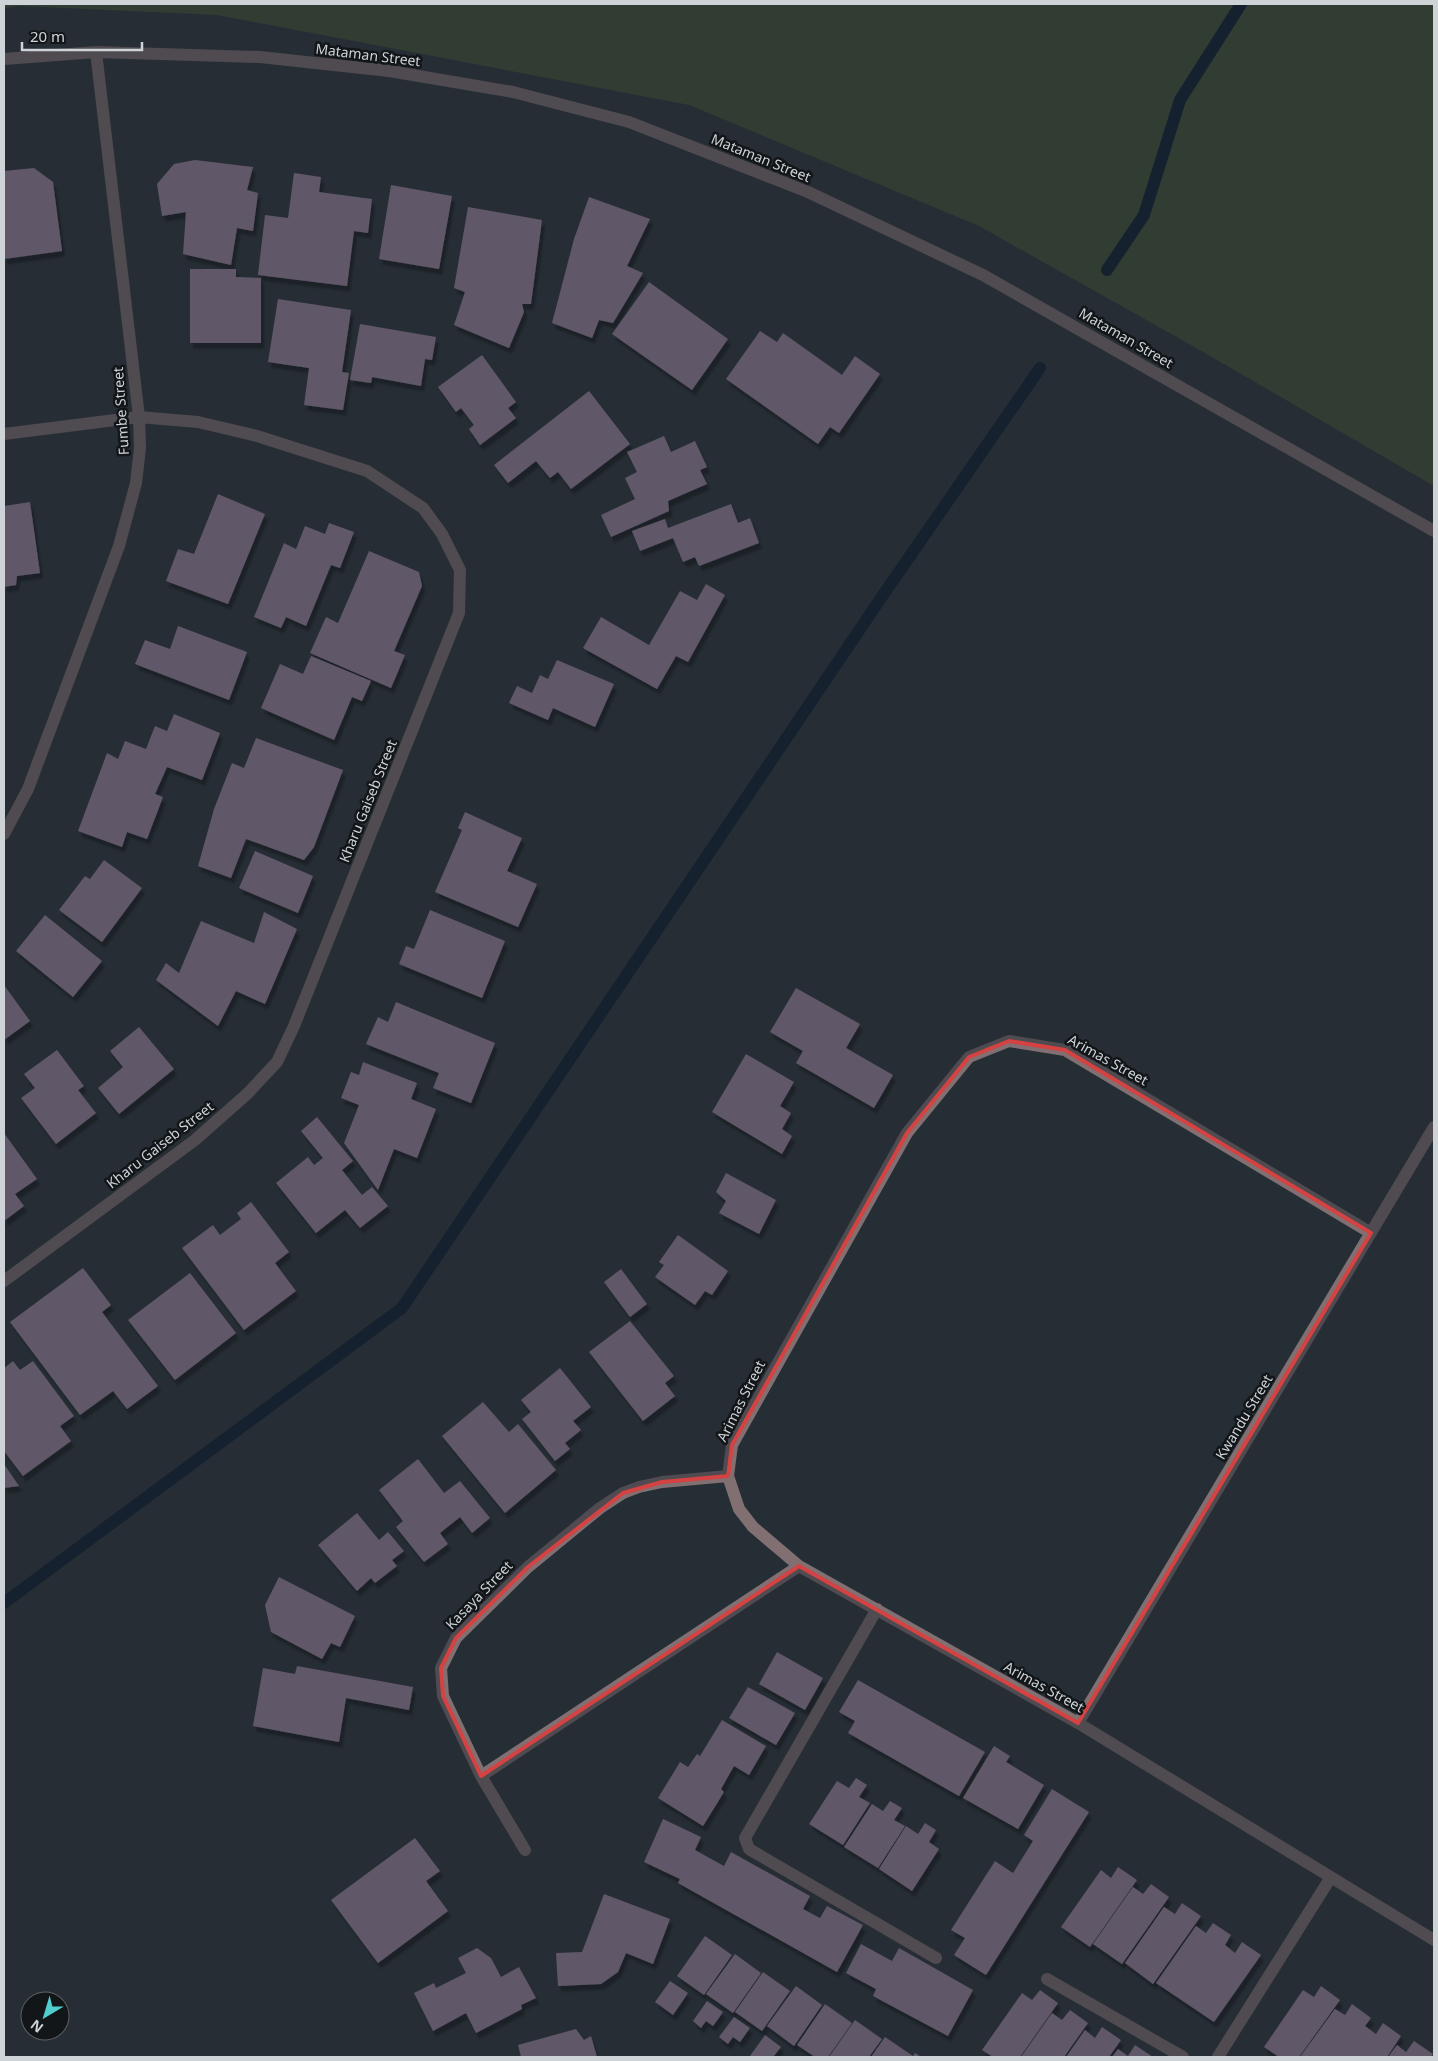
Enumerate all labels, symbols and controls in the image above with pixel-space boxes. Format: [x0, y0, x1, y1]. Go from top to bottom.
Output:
scale bar [22, 20, 142, 52]
text: 20 m [30, 26, 65, 46]
street label: Mataman Street [314, 39, 422, 70]
street label: Mataman Street [709, 129, 814, 186]
street label: Mataman Street [1076, 303, 1177, 372]
street label: Fumbe Street [108, 366, 133, 456]
street label: Kharu Gaiseb Street [334, 737, 401, 865]
street label: Arimas Street [1065, 1030, 1152, 1089]
street label: Kharu Gaiseb Street [102, 1097, 217, 1192]
street label: Arimas Street [712, 1357, 769, 1445]
street label: Kwandu Street [1211, 1371, 1276, 1463]
street label: Kasaya Street [441, 1556, 516, 1633]
street label: Arimas Street [1001, 1657, 1088, 1716]
north arrow [20, 1991, 70, 2041]
text: N [26, 2016, 47, 2038]

